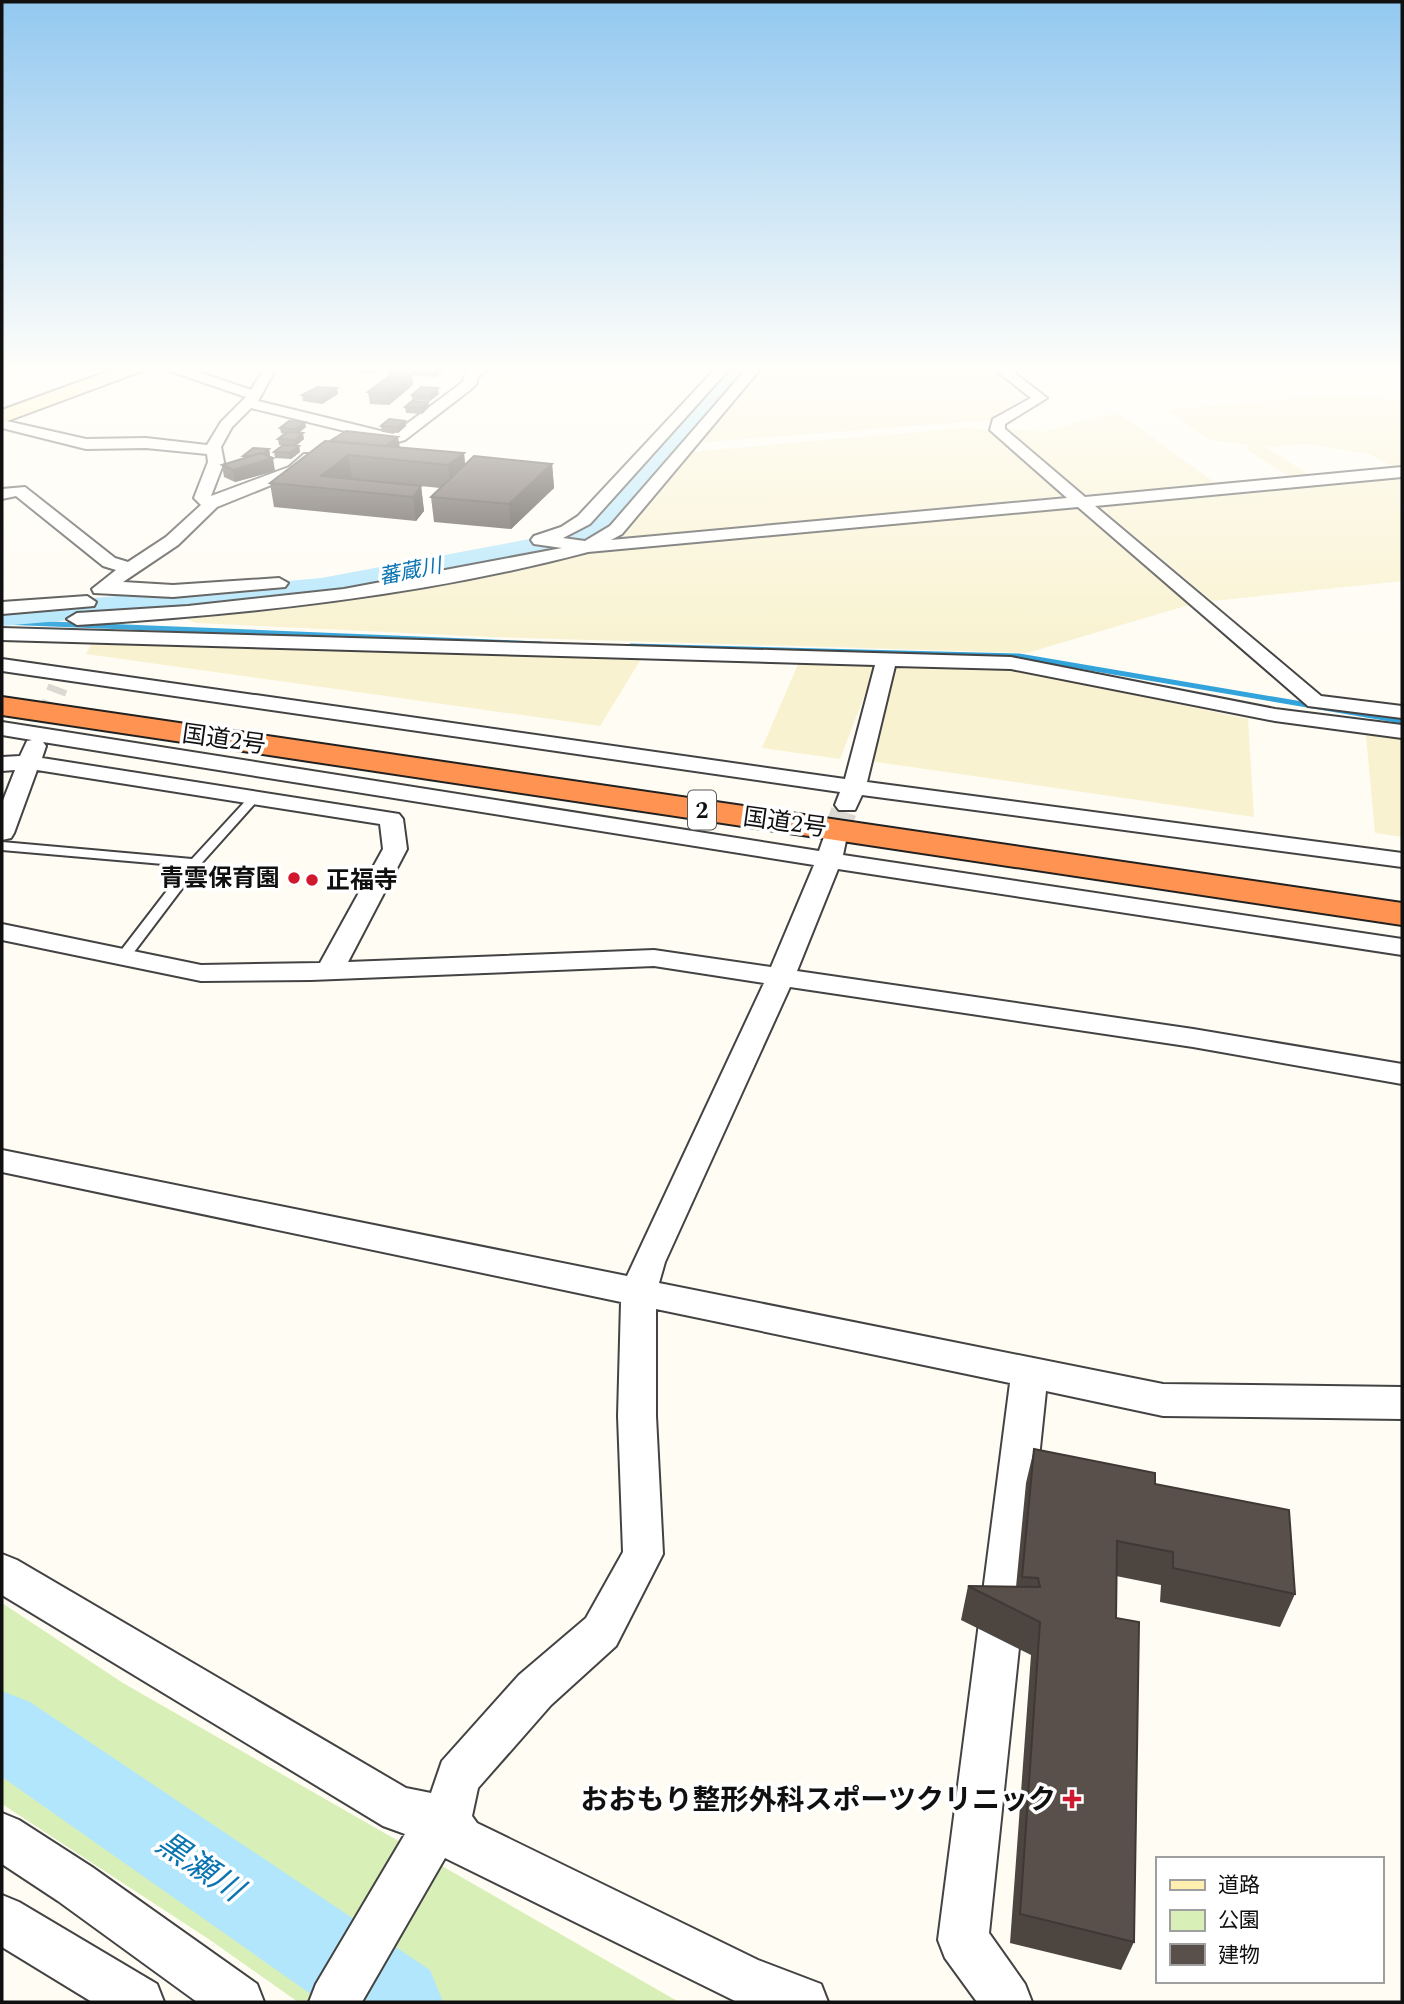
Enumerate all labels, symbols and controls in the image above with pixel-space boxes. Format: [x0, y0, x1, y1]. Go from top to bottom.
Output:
water label: 蕃蔵川 [376, 550, 446, 594]
street label: 国道2号 [180, 716, 268, 764]
road number: 2 [688, 790, 716, 830]
street label: 国道2号 [741, 799, 829, 847]
place label: 青雲保育園 [160, 861, 280, 897]
place label: 正福寺 [326, 863, 398, 899]
marker: 青雲保育園 [286, 870, 302, 886]
marker: 正福寺 [304, 872, 320, 888]
place label: おおもり整形外科スポーツクリニック [581, 1779, 1056, 1822]
marker: おおもり整形外科スポーツクリニック [1062, 1789, 1082, 1809]
water label: 黒瀬川 [146, 1820, 255, 1916]
legend [1156, 1857, 1383, 1983]
text: 道路 [1218, 1870, 1260, 1902]
text: 公園 [1218, 1905, 1260, 1937]
text: 建物 [1218, 1940, 1260, 1972]

